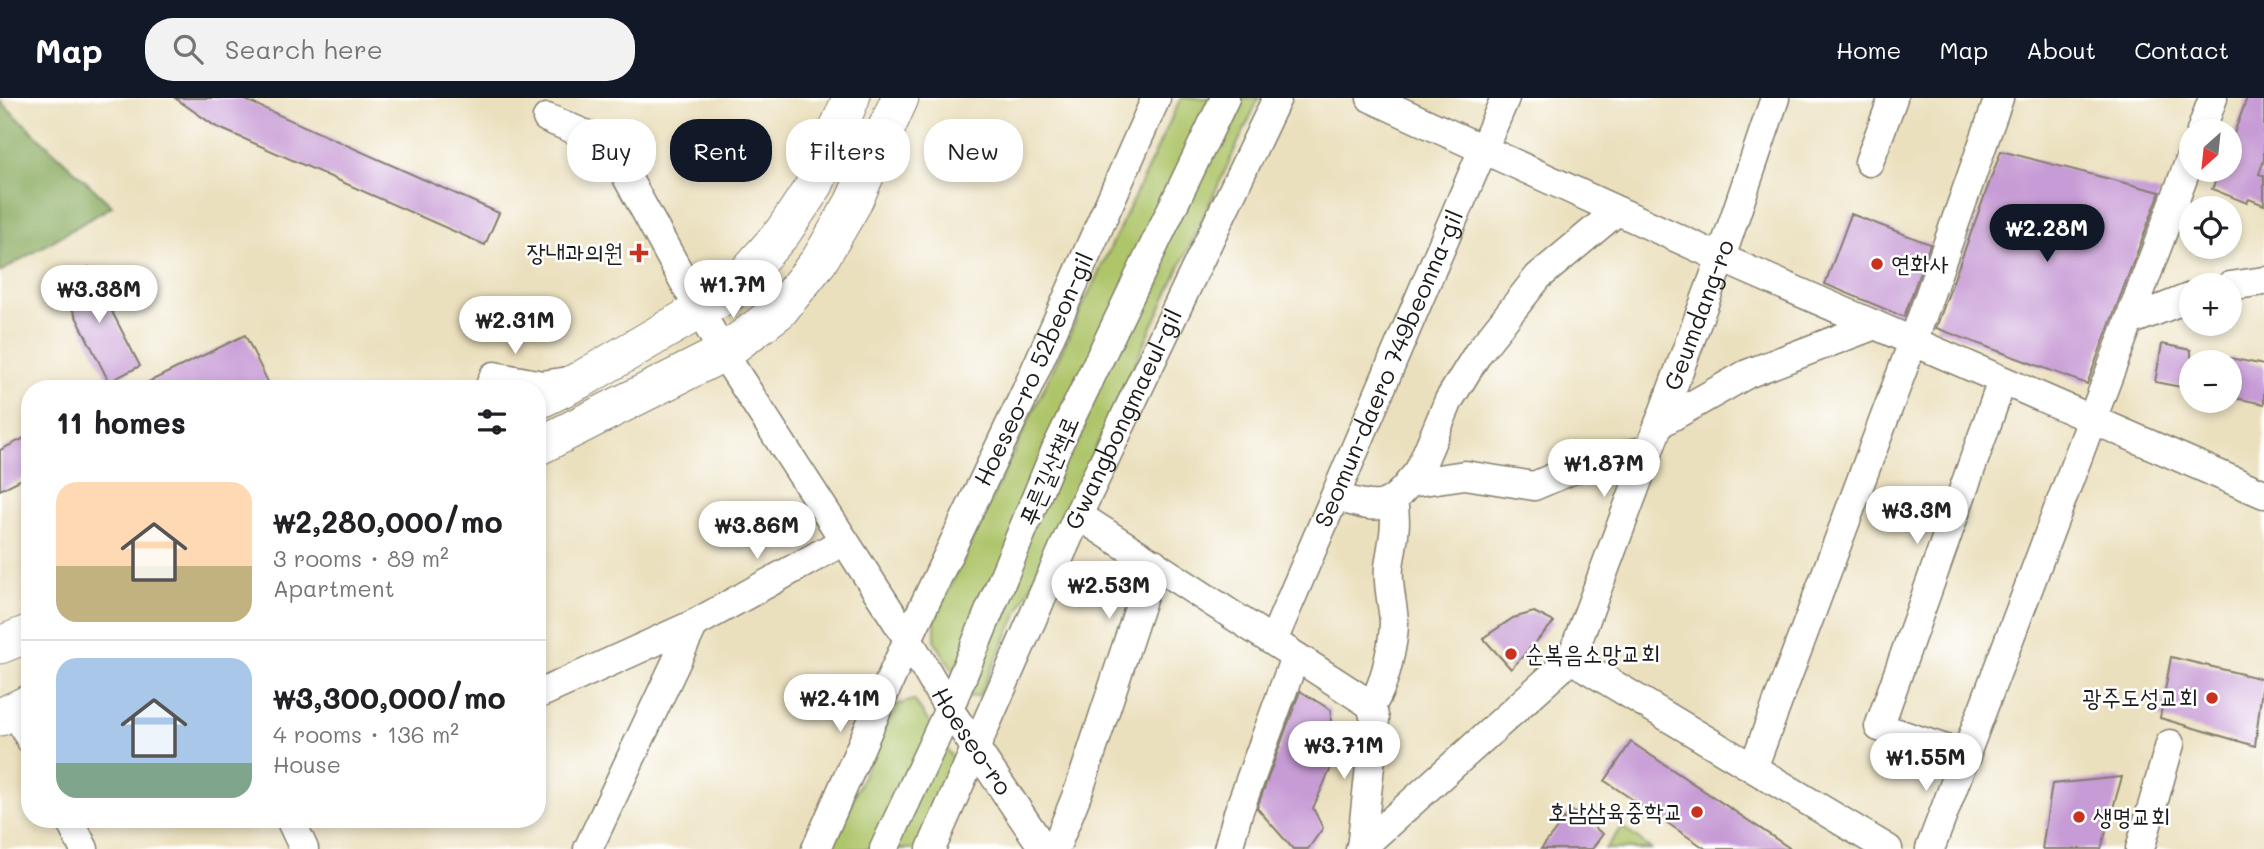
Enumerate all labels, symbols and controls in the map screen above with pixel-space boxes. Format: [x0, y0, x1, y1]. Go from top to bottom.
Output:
search box [145, 18, 635, 81]
text: Map [35, 28, 103, 71]
icon: search [169, 30, 207, 68]
text: Search here [225, 32, 383, 66]
text: Home [1836, 34, 1901, 65]
text: Map [1939, 34, 1988, 65]
text: About [2026, 34, 2096, 65]
text: Contact [2134, 34, 2229, 65]
chip: Buy [567, 119, 656, 182]
chip: Rent [670, 119, 772, 182]
chip: Filters [786, 119, 910, 182]
chip: New [924, 119, 1023, 182]
north arrow [2179, 119, 2242, 182]
map controls [2179, 119, 2242, 413]
button: locate [2179, 196, 2242, 259]
pin: ₩2.28M [1990, 204, 2104, 264]
street label: Seomun-daero 749beonna-gil [1306, 205, 1469, 532]
text: ₩2.28M [2006, 212, 2088, 242]
street label: Geumdang-ro [1656, 235, 1740, 394]
place label: 장내과의원 [526, 236, 623, 267]
marker: 장내과의원 [629, 243, 649, 263]
street label: Hoeseo-ro 52beon-gil [966, 247, 1100, 491]
place label: 연화사 [1891, 247, 1949, 278]
marker: 연화사 [1869, 256, 1885, 272]
pin: ₩1.7M [684, 260, 782, 320]
pin: ₩3.38M [42, 266, 156, 325]
text: ₩1.7M [700, 268, 766, 298]
text: ₩3.38M [57, 273, 141, 303]
button: + [2179, 273, 2242, 336]
pin: ₩2.31M [458, 296, 572, 356]
street label: Gwangbongmaeul-gil [1057, 303, 1188, 534]
text: ₩2.31M [475, 304, 555, 334]
button: − [2179, 350, 2242, 413]
text: 11 homes [56, 402, 186, 442]
icon: filters [473, 403, 511, 441]
street label: 푸른길산책로 [1011, 411, 1085, 530]
pin: ₩1.87M [1547, 440, 1661, 499]
text: ₩1.87M [1564, 447, 1644, 477]
pin: ₩3.3M [1868, 486, 1966, 546]
text: ₩3.3M [1882, 494, 1952, 524]
text: ₩2,280,000/mo [273, 501, 503, 541]
pin: ₩3.86M [700, 502, 814, 561]
text: ₩3.86M [715, 509, 799, 539]
icon: home [112, 510, 196, 594]
text: 3 rooms · 89 m² [273, 543, 449, 573]
pin: ₩2.53M [1052, 561, 1166, 621]
text: ₩2.53M [1068, 569, 1150, 599]
text: Apartment [273, 573, 395, 603]
place label: 순복음소망교회 [1525, 637, 1660, 668]
marker: 순복음소망교회 [1503, 646, 1519, 662]
pin: ₩2.41M [783, 674, 897, 734]
text: ₩3,300,000/mo [273, 677, 506, 717]
street label: Hoeseo-ro [926, 681, 1020, 801]
place label: 광주도성교회 [2082, 681, 2198, 712]
text: ₩2.41M [800, 682, 880, 712]
icon: home [112, 686, 196, 770]
marker: 광주도성교회 [2204, 690, 2220, 706]
text: 4 rooms · 136 m² [273, 719, 459, 749]
pin: ₩3.71M [1287, 722, 1401, 781]
text: ₩3.71M [1304, 729, 1384, 759]
pin: ₩1.55M [1869, 734, 1983, 793]
text: ₩1.55M [1886, 741, 1966, 771]
text: House [273, 749, 341, 779]
place label: 호남삼육중학교 [1548, 795, 1683, 826]
place label: 생명교회 [2093, 800, 2170, 831]
marker: 호남삼육중학교 [1689, 804, 1705, 820]
marker: 생명교회 [2071, 809, 2087, 825]

